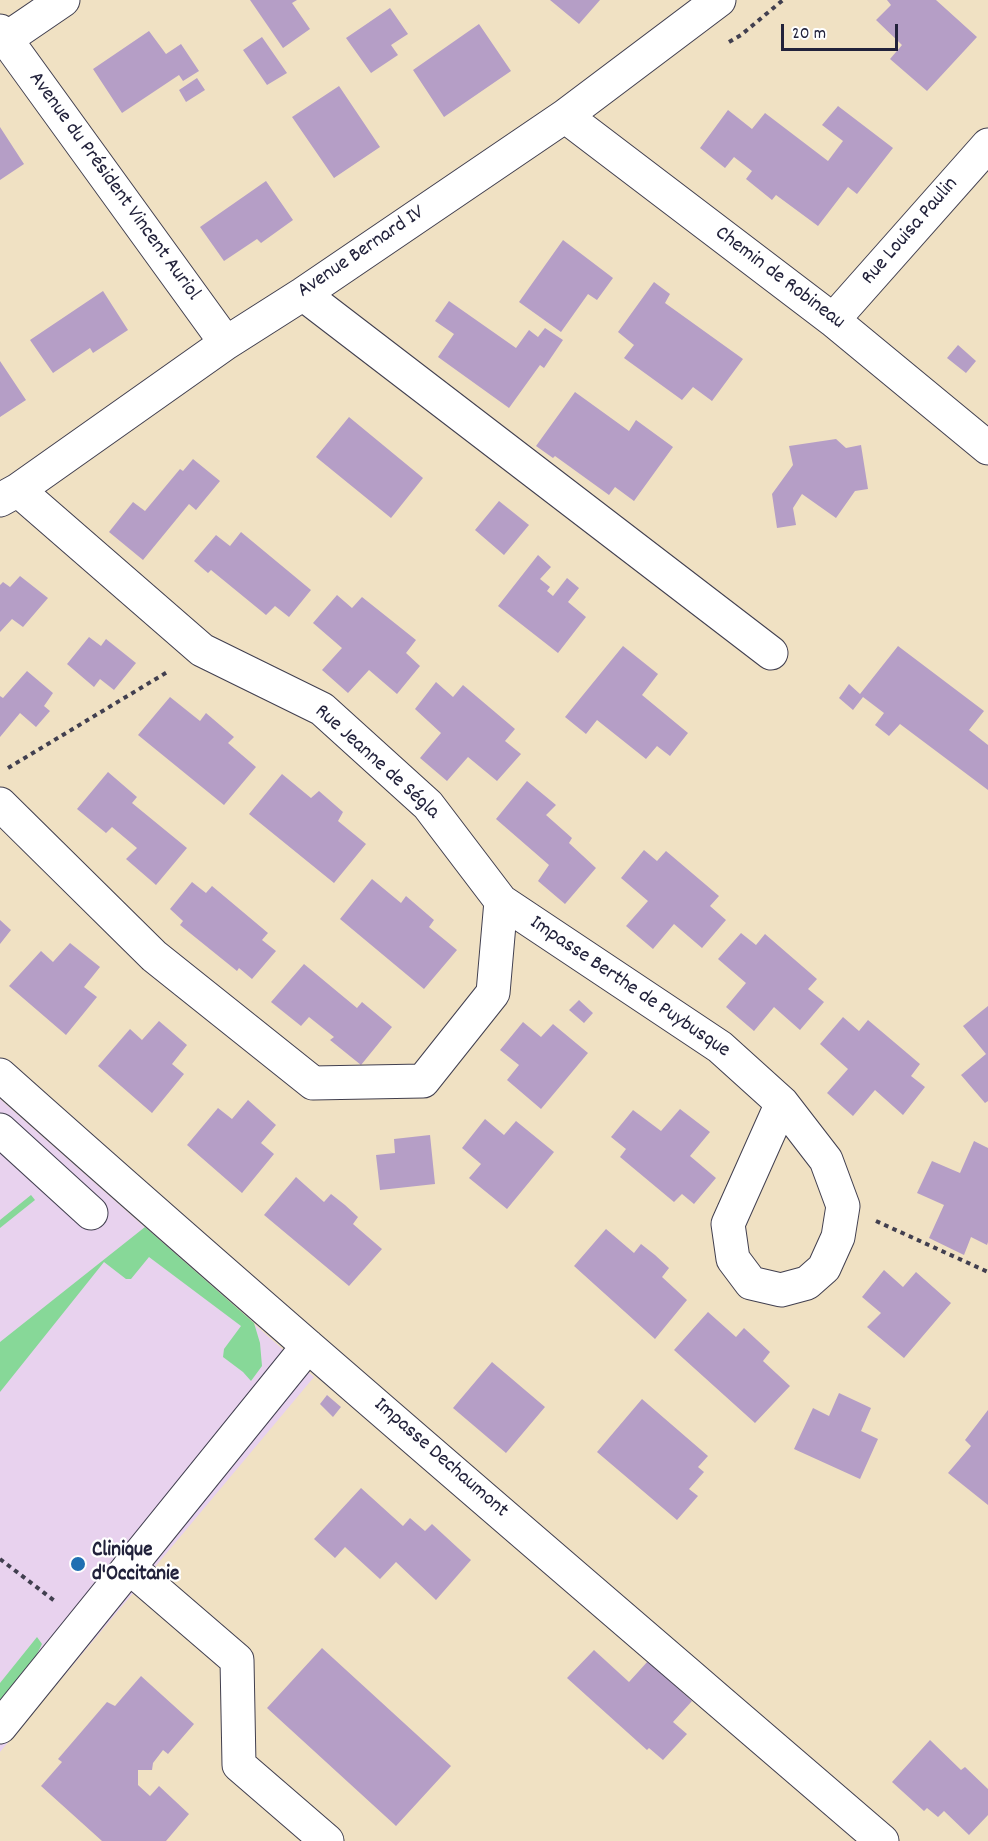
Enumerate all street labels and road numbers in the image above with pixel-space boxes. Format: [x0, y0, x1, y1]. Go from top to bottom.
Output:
street label: Avenue du Président Vincent Auriol [22, 68, 204, 306]
street label: Rue Louisa Paulin [857, 173, 965, 291]
street label: Avenue Bernard IV [294, 201, 430, 305]
street label: Chemin de Robineau [709, 222, 849, 336]
street label: Rue Jeanne de Ségla [308, 700, 444, 826]
street label: Impasse Berthe de Puybusque [524, 912, 734, 1064]
street label: Impasse Dechaumont [367, 1394, 513, 1524]

